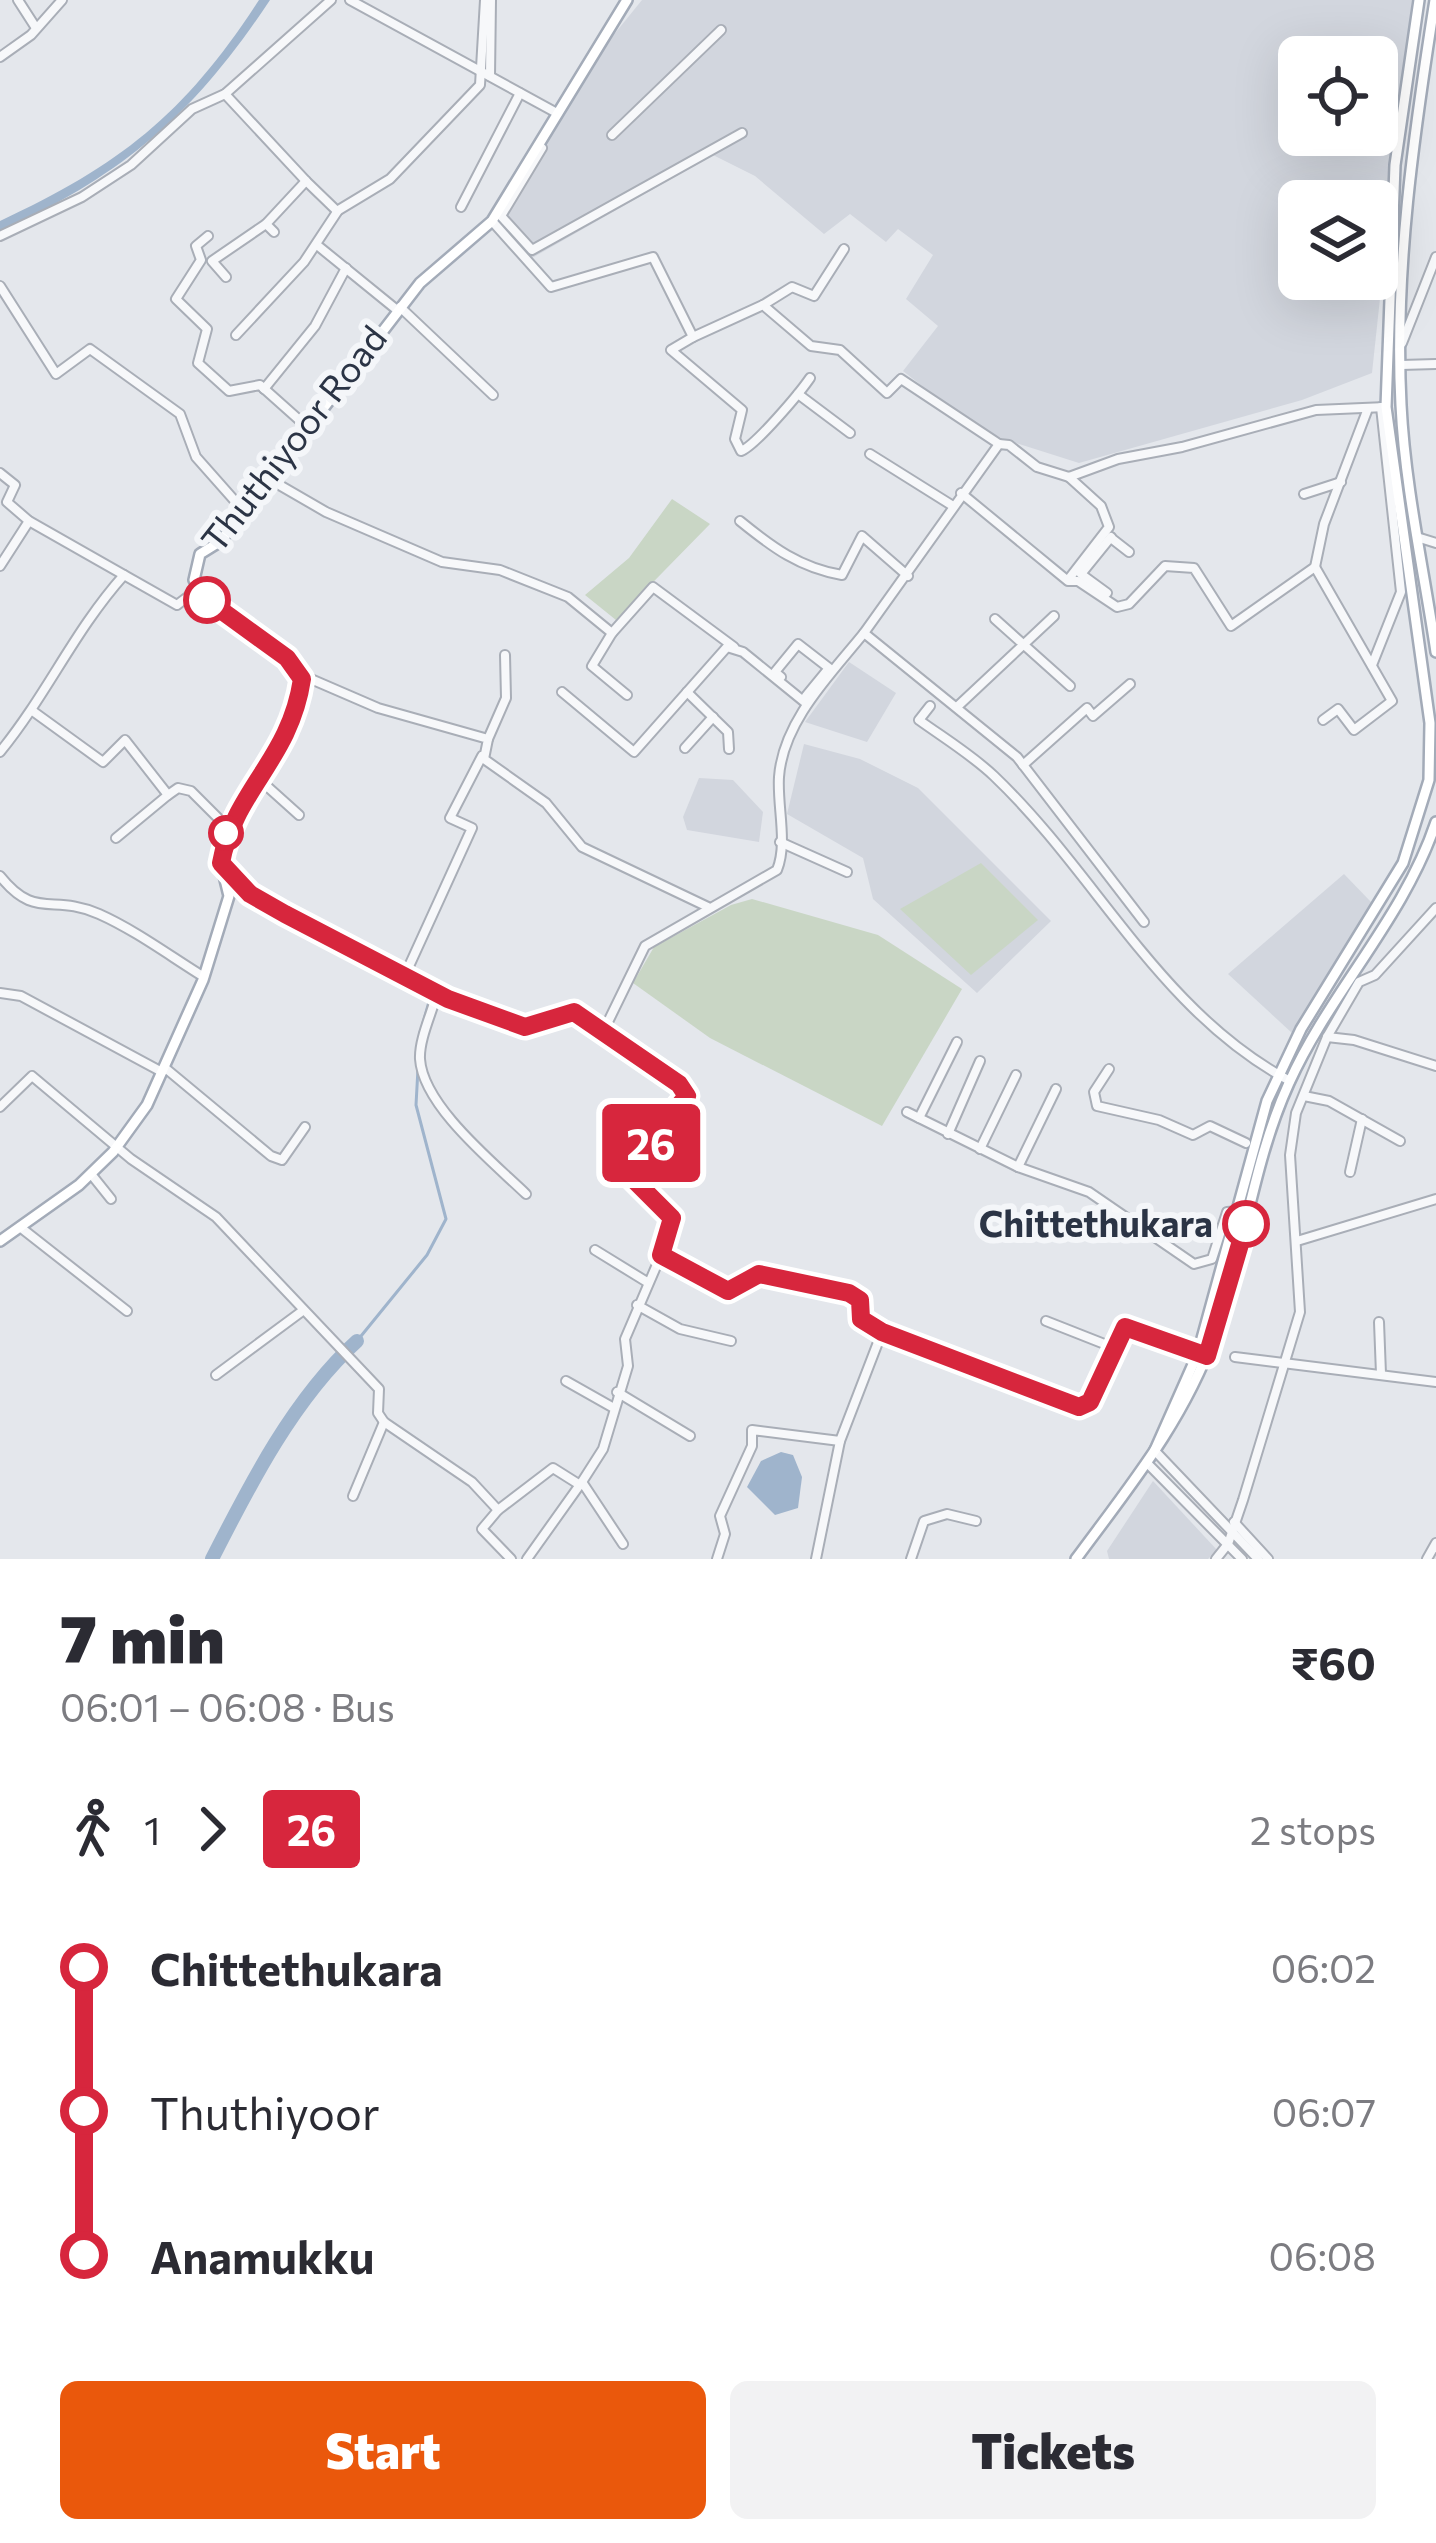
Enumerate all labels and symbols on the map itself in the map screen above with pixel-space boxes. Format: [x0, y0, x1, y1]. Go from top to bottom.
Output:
street label: Thuthiyoor Road [190, 316, 394, 560]
unlabelled marker [185, 578, 229, 622]
unlabelled marker [210, 817, 242, 849]
line badge: 26 [597, 1104, 705, 1182]
place label: Chittethukara [979, 1200, 1213, 1244]
marker: Chittethukara [1224, 1202, 1268, 1246]

